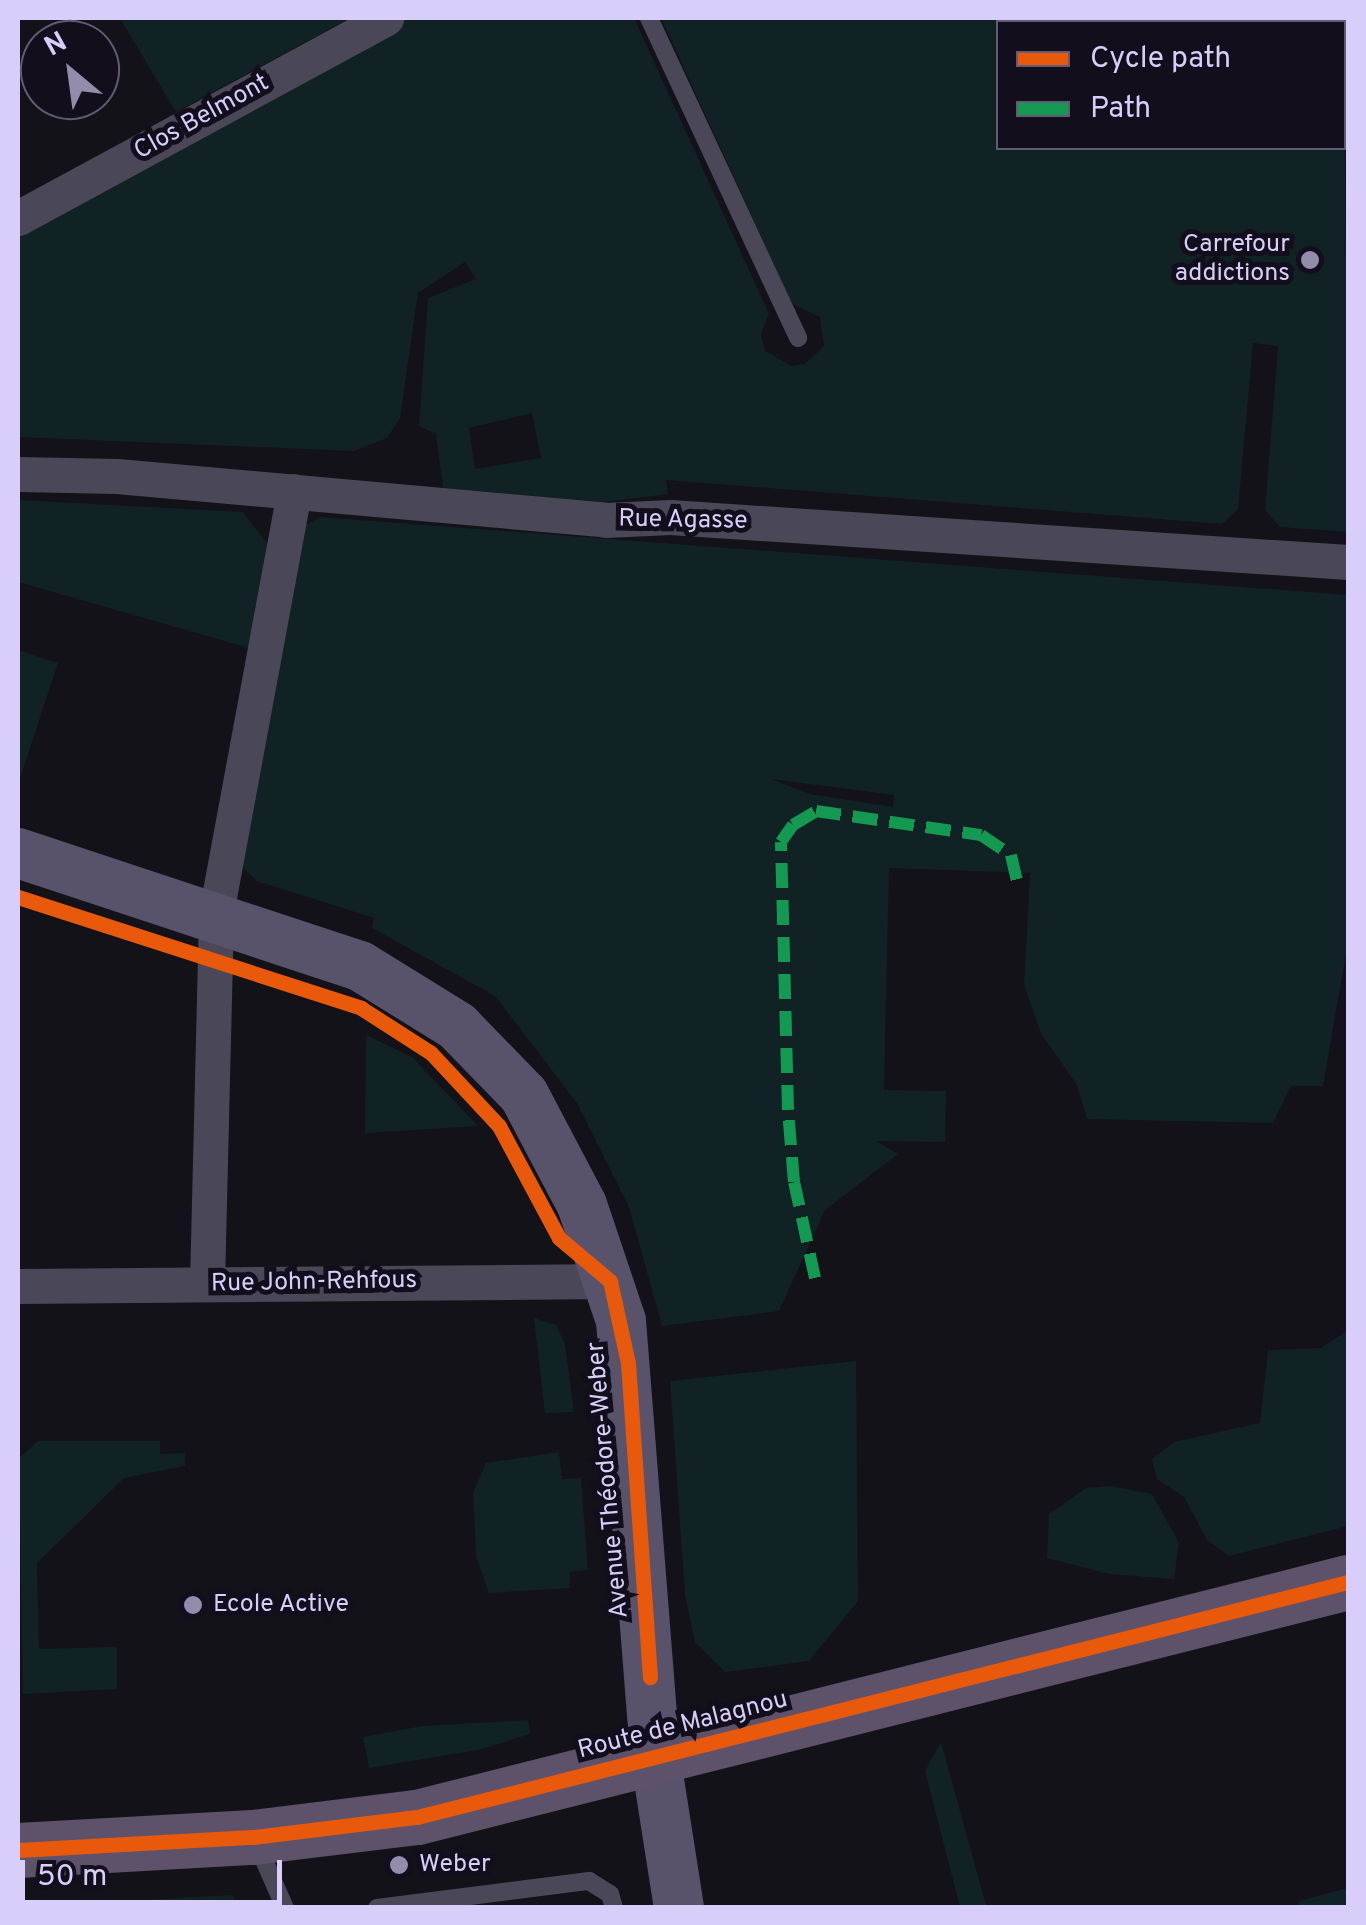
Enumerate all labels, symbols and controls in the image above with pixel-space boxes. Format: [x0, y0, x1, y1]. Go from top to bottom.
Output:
north arrow [20, 20, 120, 120]
legend [996, 20, 1346, 150]
text: N [39, 25, 74, 66]
text: Cycle path [1090, 41, 1231, 78]
street label: Clos Belmont [129, 69, 275, 167]
text: Path [1090, 91, 1151, 128]
place label: Carrefour addictions [1175, 231, 1290, 290]
marker: Carrefour addictions [1299, 249, 1321, 271]
street label: Rue Agasse [618, 505, 748, 537]
street label: Rue John-Rehfous [211, 1266, 417, 1300]
street label: Avenue Théodore-Weber [582, 1340, 636, 1620]
place label: Ecole Active [213, 1590, 350, 1620]
marker: Ecole Active [182, 1594, 204, 1616]
street label: Route de Malagnou [575, 1685, 791, 1767]
scale bar [25, 1840, 288, 1902]
place label: Weber [419, 1850, 491, 1880]
marker: Weber [388, 1854, 410, 1876]
text: 50 m [37, 1859, 107, 1896]

